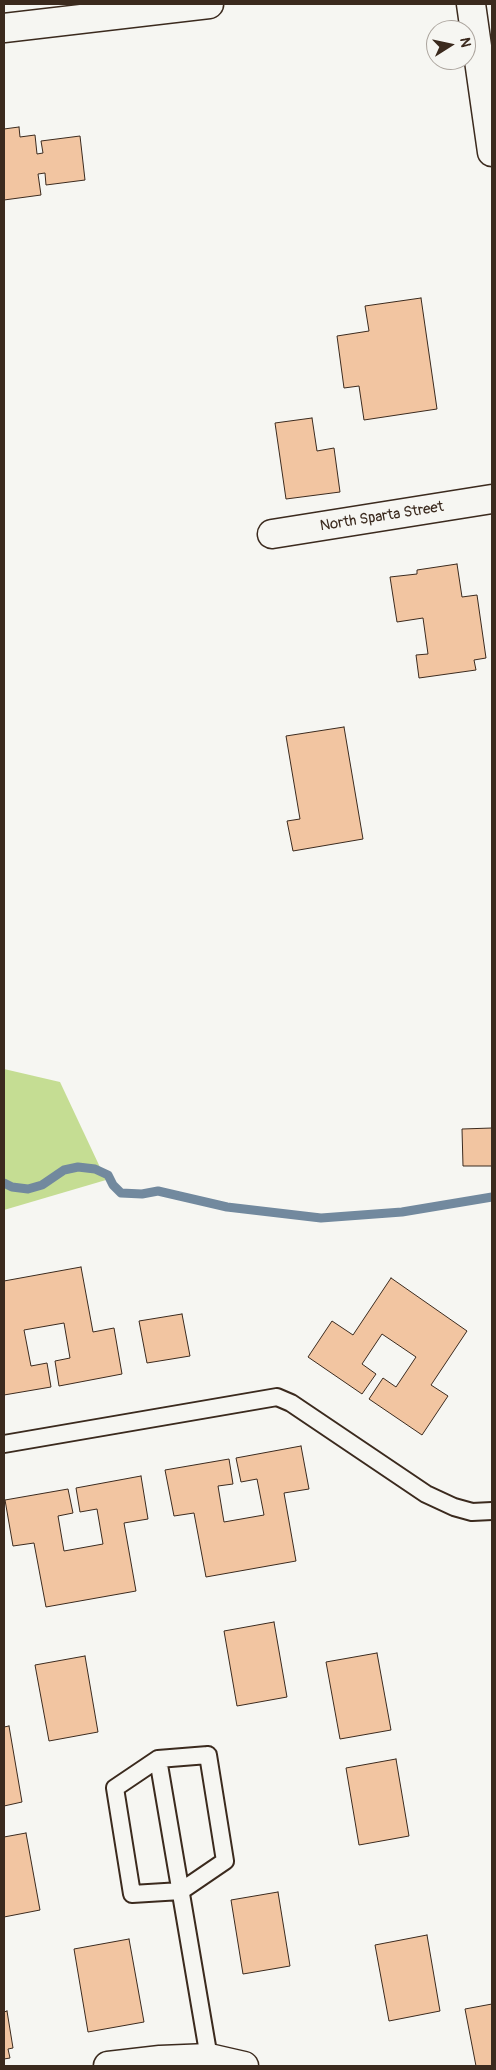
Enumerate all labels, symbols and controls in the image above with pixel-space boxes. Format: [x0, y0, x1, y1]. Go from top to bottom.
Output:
north arrow [426, 20, 476, 70]
text: N [456, 36, 474, 49]
street label: North Sparta Street [319, 498, 445, 536]

